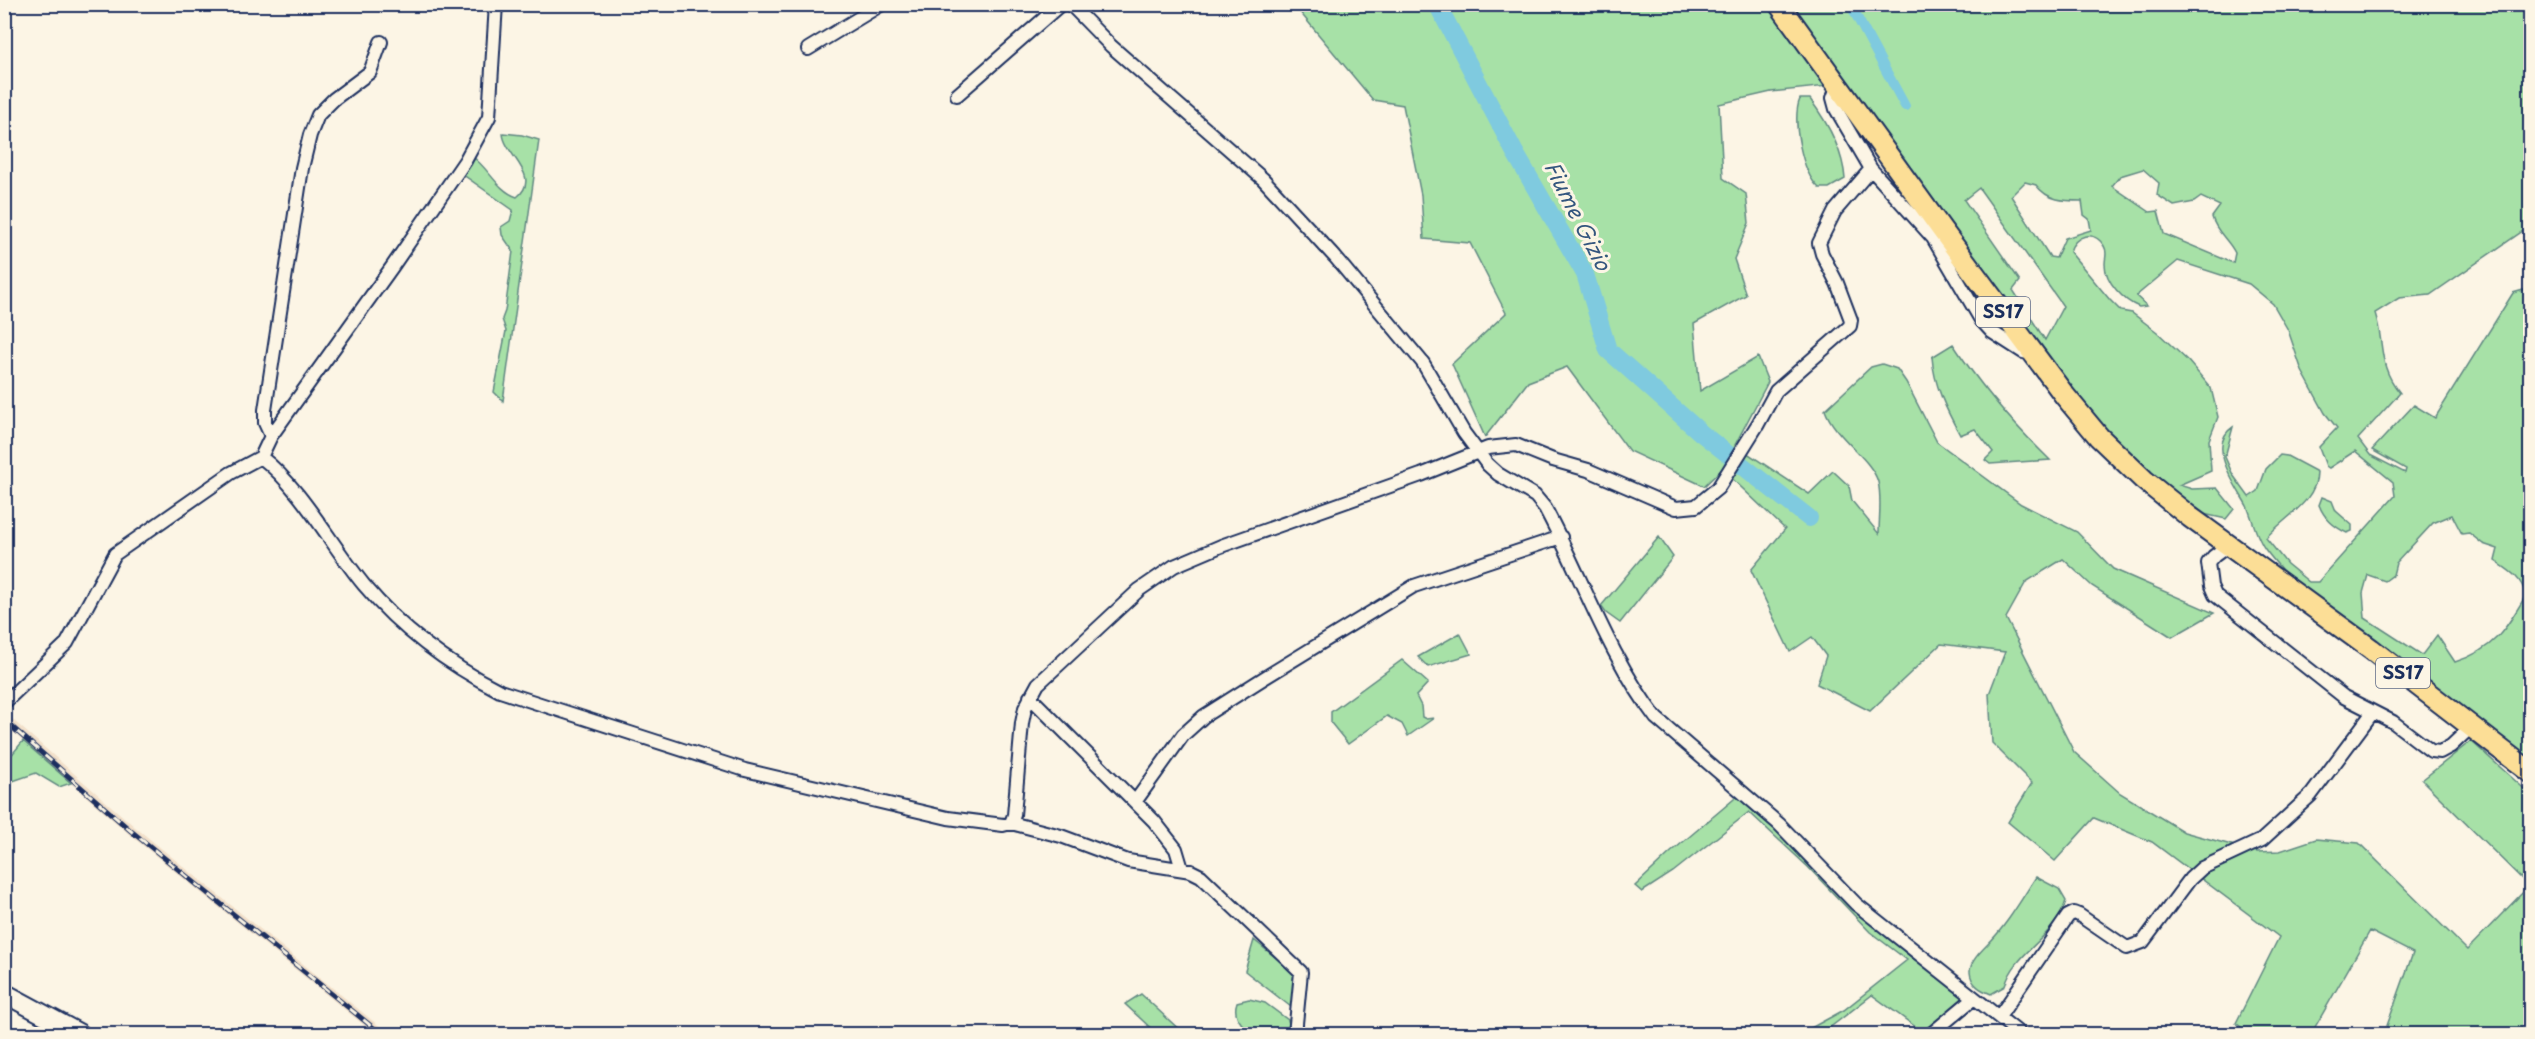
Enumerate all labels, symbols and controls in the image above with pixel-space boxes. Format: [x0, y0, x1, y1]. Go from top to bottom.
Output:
water label: Fiume Gizio [1537, 155, 1621, 276]
road number: SS17 [1976, 297, 2030, 327]
road number: SS17 [2376, 658, 2430, 688]

